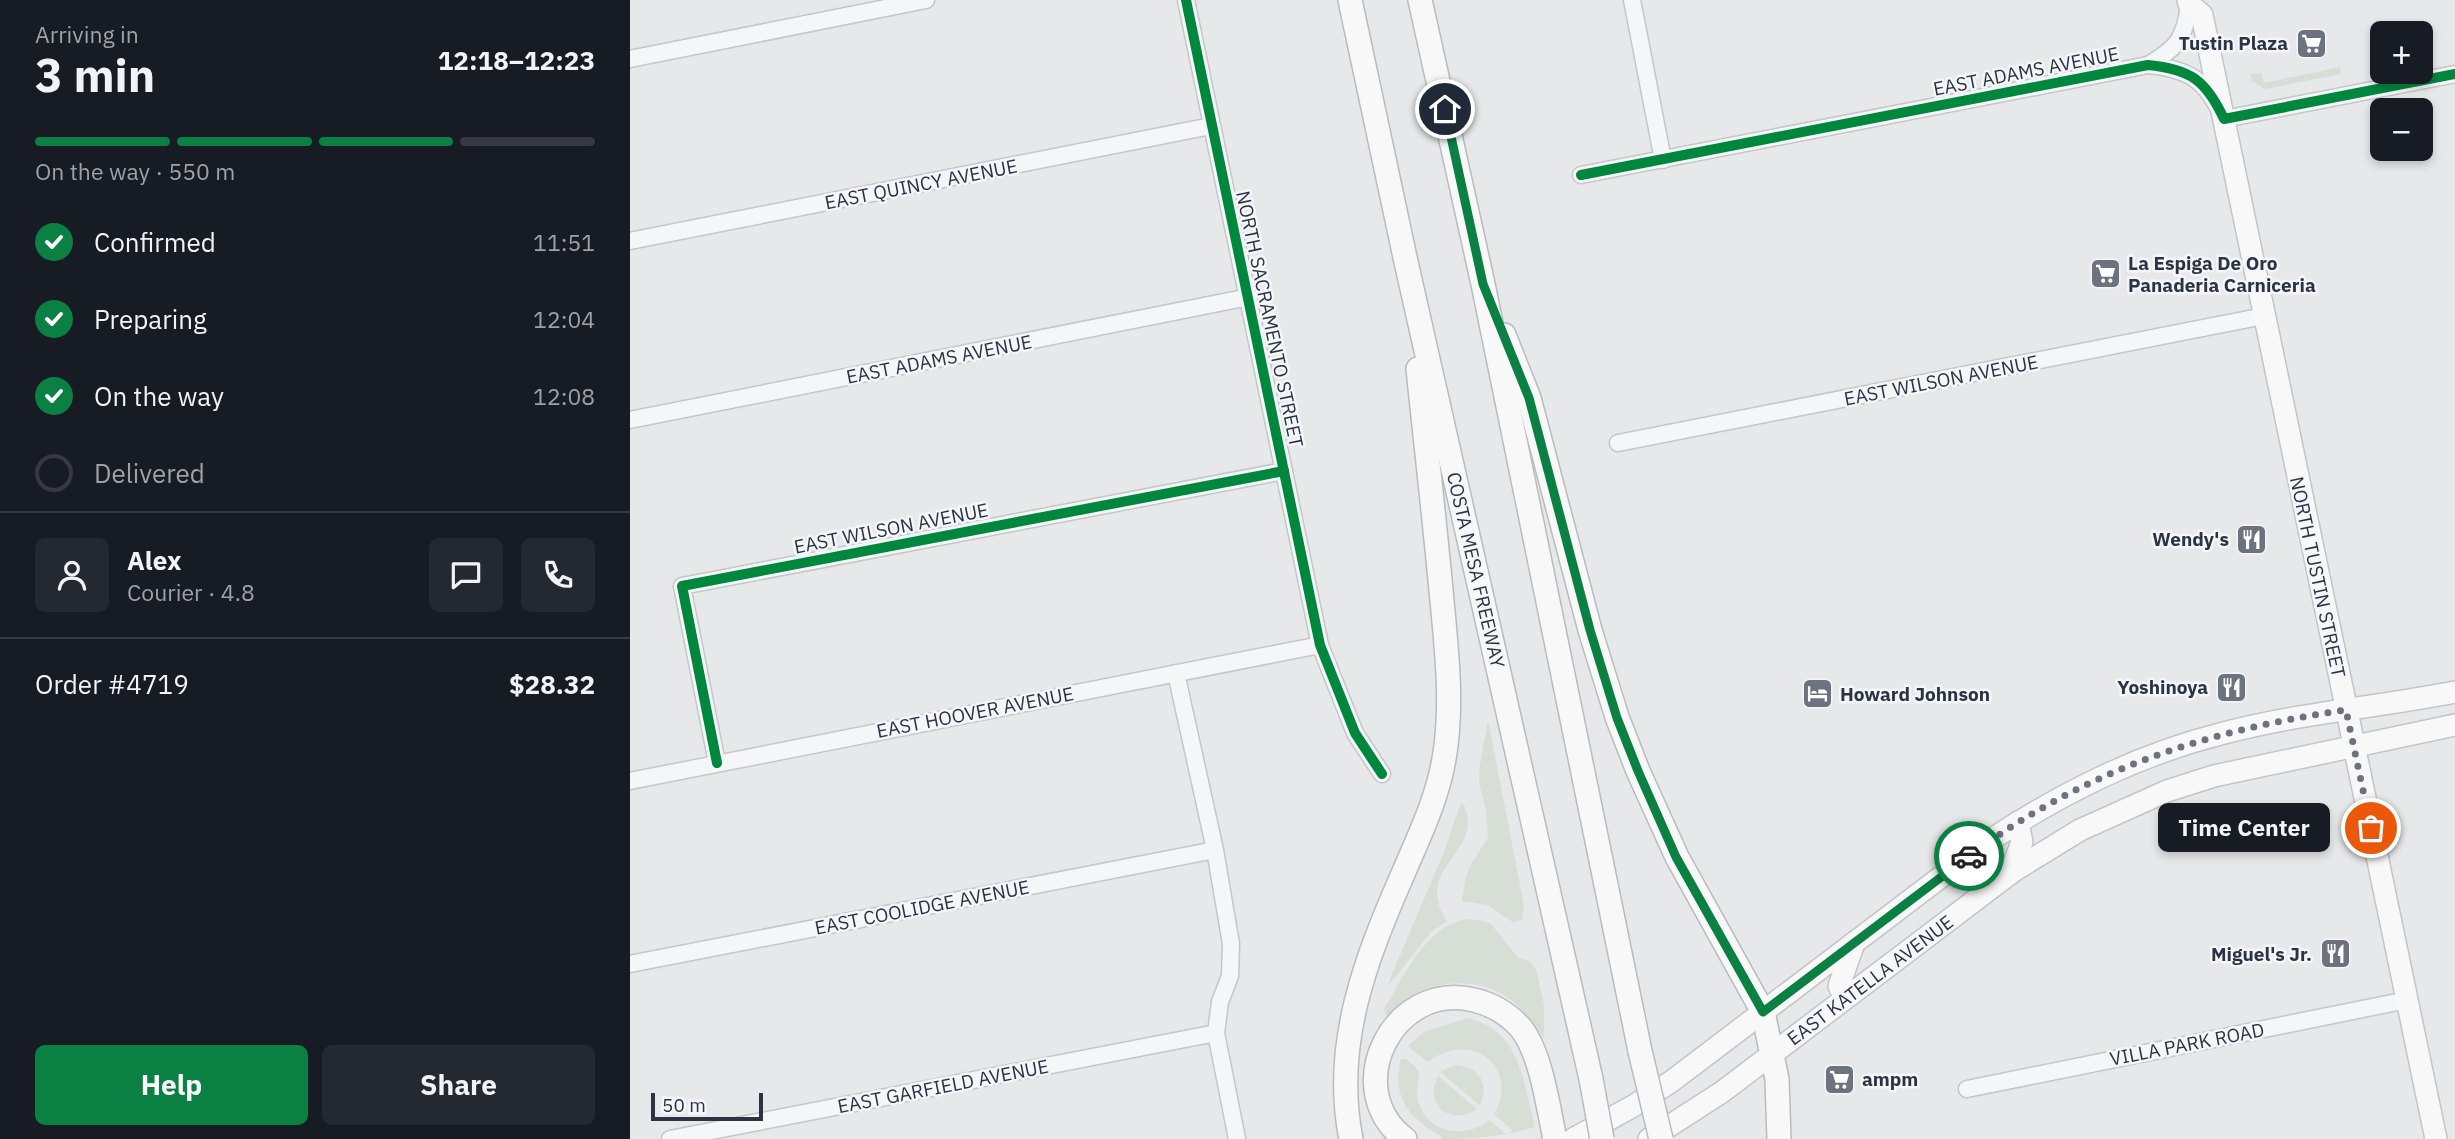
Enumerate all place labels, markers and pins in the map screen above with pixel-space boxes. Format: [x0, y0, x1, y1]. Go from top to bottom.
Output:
supermarket icon: Tustin Plaza [2294, 26, 2328, 60]
place label: Tustin Plaza [2179, 31, 2288, 55]
pin [1415, 79, 1475, 139]
place label: La Espiga De Oro Panaderia Carniceria [2128, 251, 2316, 297]
supermarket icon: La Espiga De Oro Panaderia Carniceria [2088, 257, 2122, 291]
restaurant icon: Wendy's [2235, 522, 2269, 556]
place label: Wendy's [2152, 527, 2229, 551]
restaurant icon: Yoshinoya [2214, 670, 2248, 704]
place label: Yoshinoya [2117, 675, 2208, 699]
hotel icon: Howard Johnson [1800, 677, 1834, 711]
place label: Howard Johnson [1840, 682, 1990, 706]
pin [2341, 798, 2401, 858]
callout: Time Center [2158, 804, 2329, 852]
restaurant icon: Miguel's Jr. [2318, 937, 2352, 971]
place label: Miguel's Jr. [2211, 942, 2312, 966]
supermarket icon: ampm [1822, 1062, 1856, 1096]
place label: ampm [1862, 1067, 1918, 1091]

